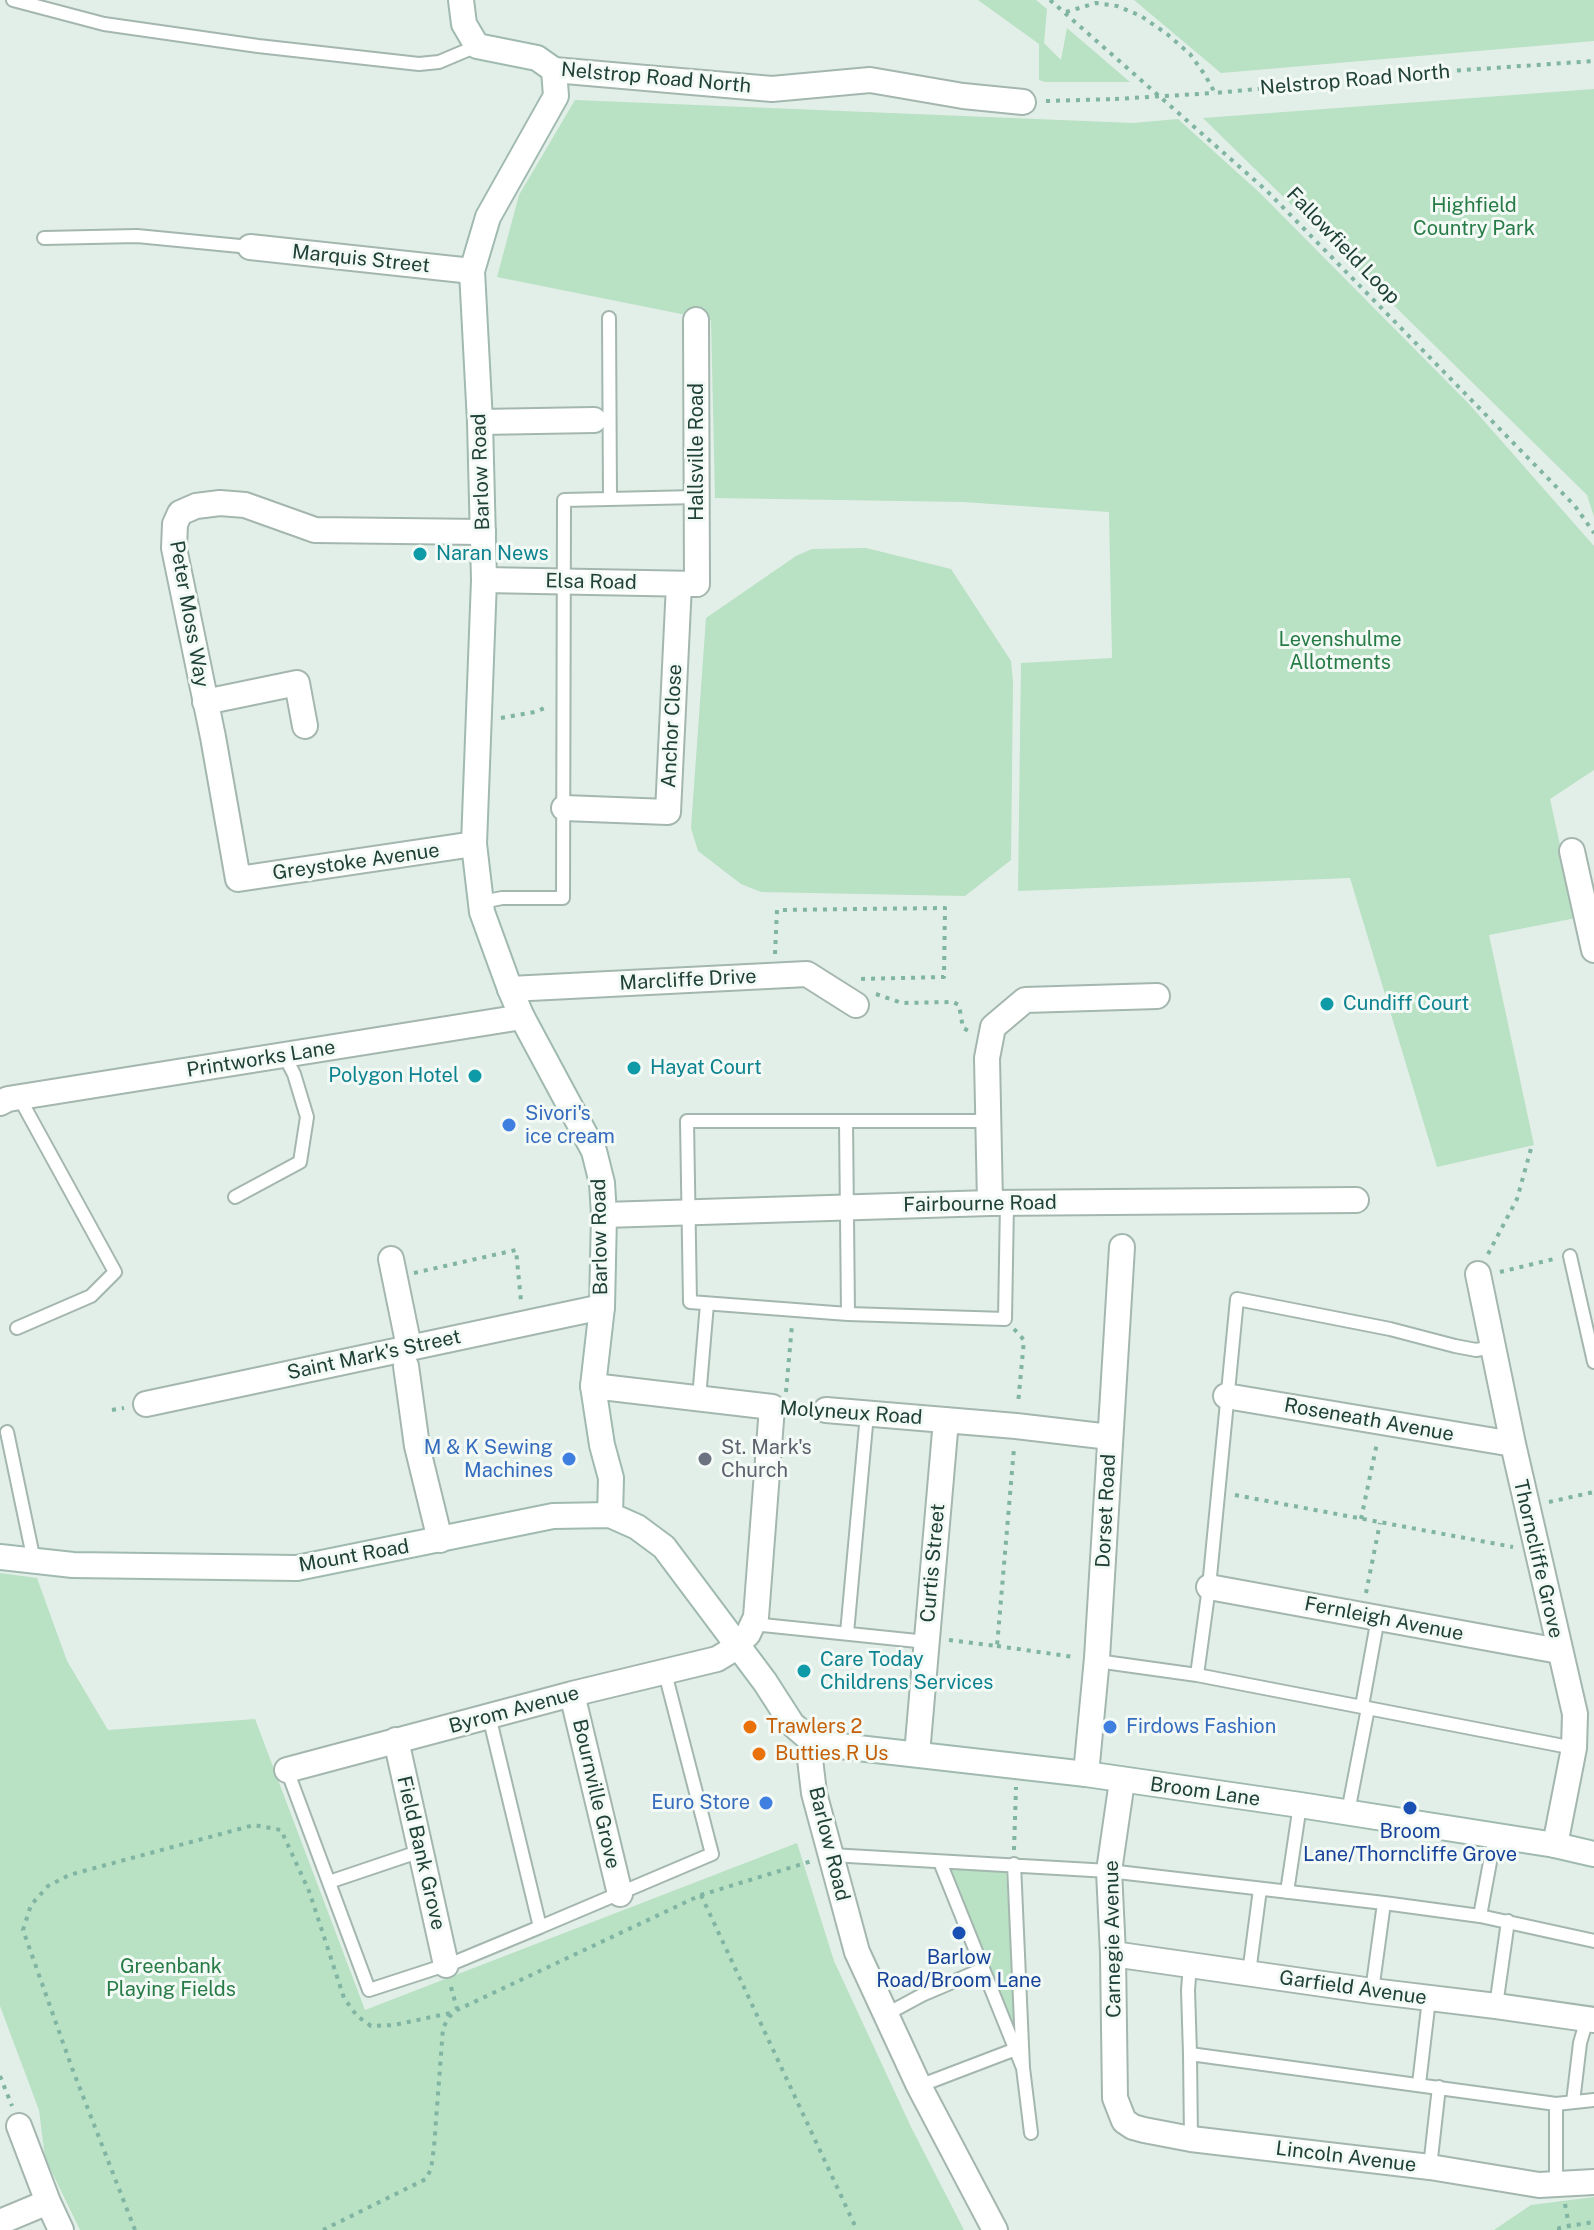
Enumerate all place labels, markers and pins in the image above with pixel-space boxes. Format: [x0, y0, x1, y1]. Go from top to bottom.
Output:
place label: Naran News [436, 542, 549, 566]
marker: Naran News [411, 545, 429, 563]
place label: Cundiff Court [1343, 992, 1469, 1016]
marker: Cundiff Court [1318, 995, 1336, 1013]
place label: Hayat Court [650, 1056, 762, 1080]
marker: Hayat Court [625, 1059, 643, 1077]
place label: Polygon Hotel [328, 1064, 459, 1088]
marker: Polygon Hotel [466, 1067, 484, 1085]
place label: Sivori's ice cream [525, 1102, 615, 1149]
marker: Sivori's ice cream [500, 1116, 518, 1134]
place label: M & K Sewing Machines [424, 1436, 553, 1483]
place label: St. Mark's Church [721, 1436, 812, 1483]
marker: M & K Sewing Machines [560, 1450, 578, 1468]
marker: St. Mark's Church [696, 1450, 714, 1468]
place label: Care Today Childrens Services [820, 1648, 993, 1695]
marker: Care Today Childrens Services [795, 1662, 813, 1680]
place label: Trawlers 2 [766, 1715, 863, 1739]
place label: Firdows Fashion [1126, 1715, 1276, 1739]
marker: Trawlers 2 [741, 1718, 759, 1736]
marker: Firdows Fashion [1101, 1718, 1119, 1736]
place label: Butties R Us [775, 1742, 888, 1766]
marker: Butties R Us [750, 1745, 768, 1763]
place label: Euro Store [651, 1791, 750, 1815]
marker: Euro Store [757, 1794, 775, 1812]
marker: Broom Lane/Thorncliffe Grove [1401, 1799, 1419, 1817]
place label: Broom Lane/Thorncliffe Grove [1303, 1820, 1517, 1867]
marker: Barlow Road/Broom Lane [950, 1924, 968, 1942]
place label: Barlow Road/Broom Lane [876, 1946, 1042, 1993]

